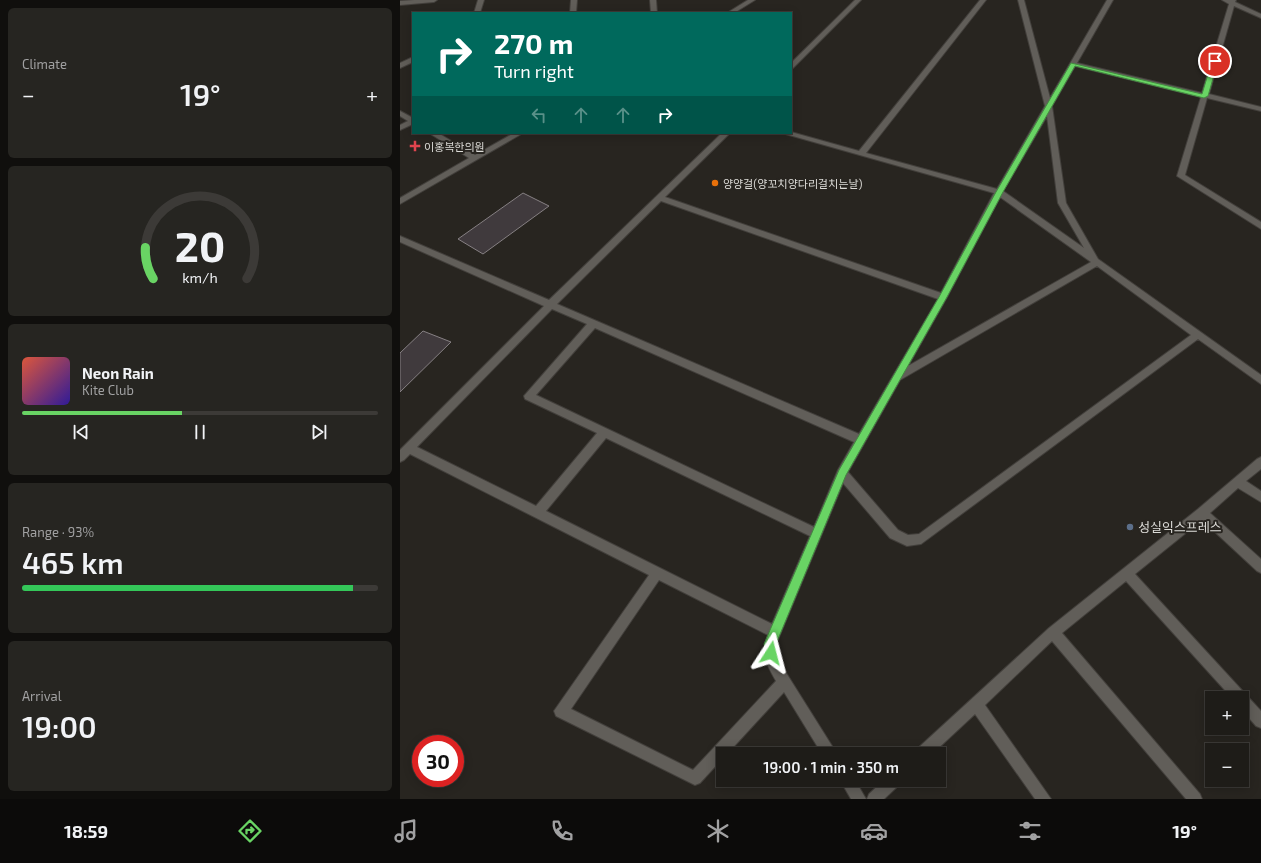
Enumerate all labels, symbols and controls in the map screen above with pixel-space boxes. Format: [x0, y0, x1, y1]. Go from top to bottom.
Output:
text: 270 m [494, 26, 573, 60]
icon: right [428, 28, 480, 80]
pin [1198, 44, 1232, 78]
icon: arrive [1204, 50, 1226, 72]
text: Climate [22, 56, 67, 72]
text: Turn right [494, 60, 574, 82]
text: 19° [180, 76, 221, 112]
text: − [22, 81, 35, 107]
text: + [366, 81, 378, 107]
icon: left [528, 104, 550, 126]
icon: ahead [570, 104, 592, 126]
icon: ahead [612, 104, 634, 126]
icon: right [654, 104, 676, 126]
marker: 이홍복한의원 [409, 140, 421, 152]
place label: 이홍복한의원 [424, 140, 485, 153]
place label: 양양걸(양꼬치양다리걸치는날) [723, 177, 863, 190]
marker: 양양걸(양꼬치양다리걸치는날) [710, 178, 720, 188]
text: 20 [175, 220, 225, 270]
text: km/h [182, 269, 218, 286]
text: Neon Rain [82, 364, 154, 382]
text: Kite Club [82, 382, 134, 398]
icon: previous [70, 421, 92, 443]
icon: pause [189, 421, 211, 443]
icon: next [308, 421, 330, 443]
place label: 성실익스프레스 [1138, 519, 1222, 535]
marker: 성실익스프레스 [1125, 522, 1135, 532]
text: Range · 93% [22, 524, 94, 540]
text: 465 km [22, 544, 124, 580]
position arrow [750, 632, 792, 674]
text: Arrival [22, 688, 62, 704]
map controls [1205, 691, 1249, 787]
button: + [1205, 691, 1249, 735]
text: 19:00 [22, 708, 97, 744]
speed limit sign: 30 [412, 735, 464, 787]
button: − [1205, 743, 1249, 787]
text: 19:00 · 1 min · 350 m [763, 758, 899, 776]
icon: directions [236, 817, 264, 845]
icon: music [392, 817, 420, 845]
icon: phone [548, 817, 576, 845]
icon: climate [704, 817, 732, 845]
icon: car [860, 817, 888, 845]
icon: filters [1016, 817, 1044, 845]
text: 18:59 [64, 820, 108, 842]
text: 19° [1172, 820, 1197, 842]

